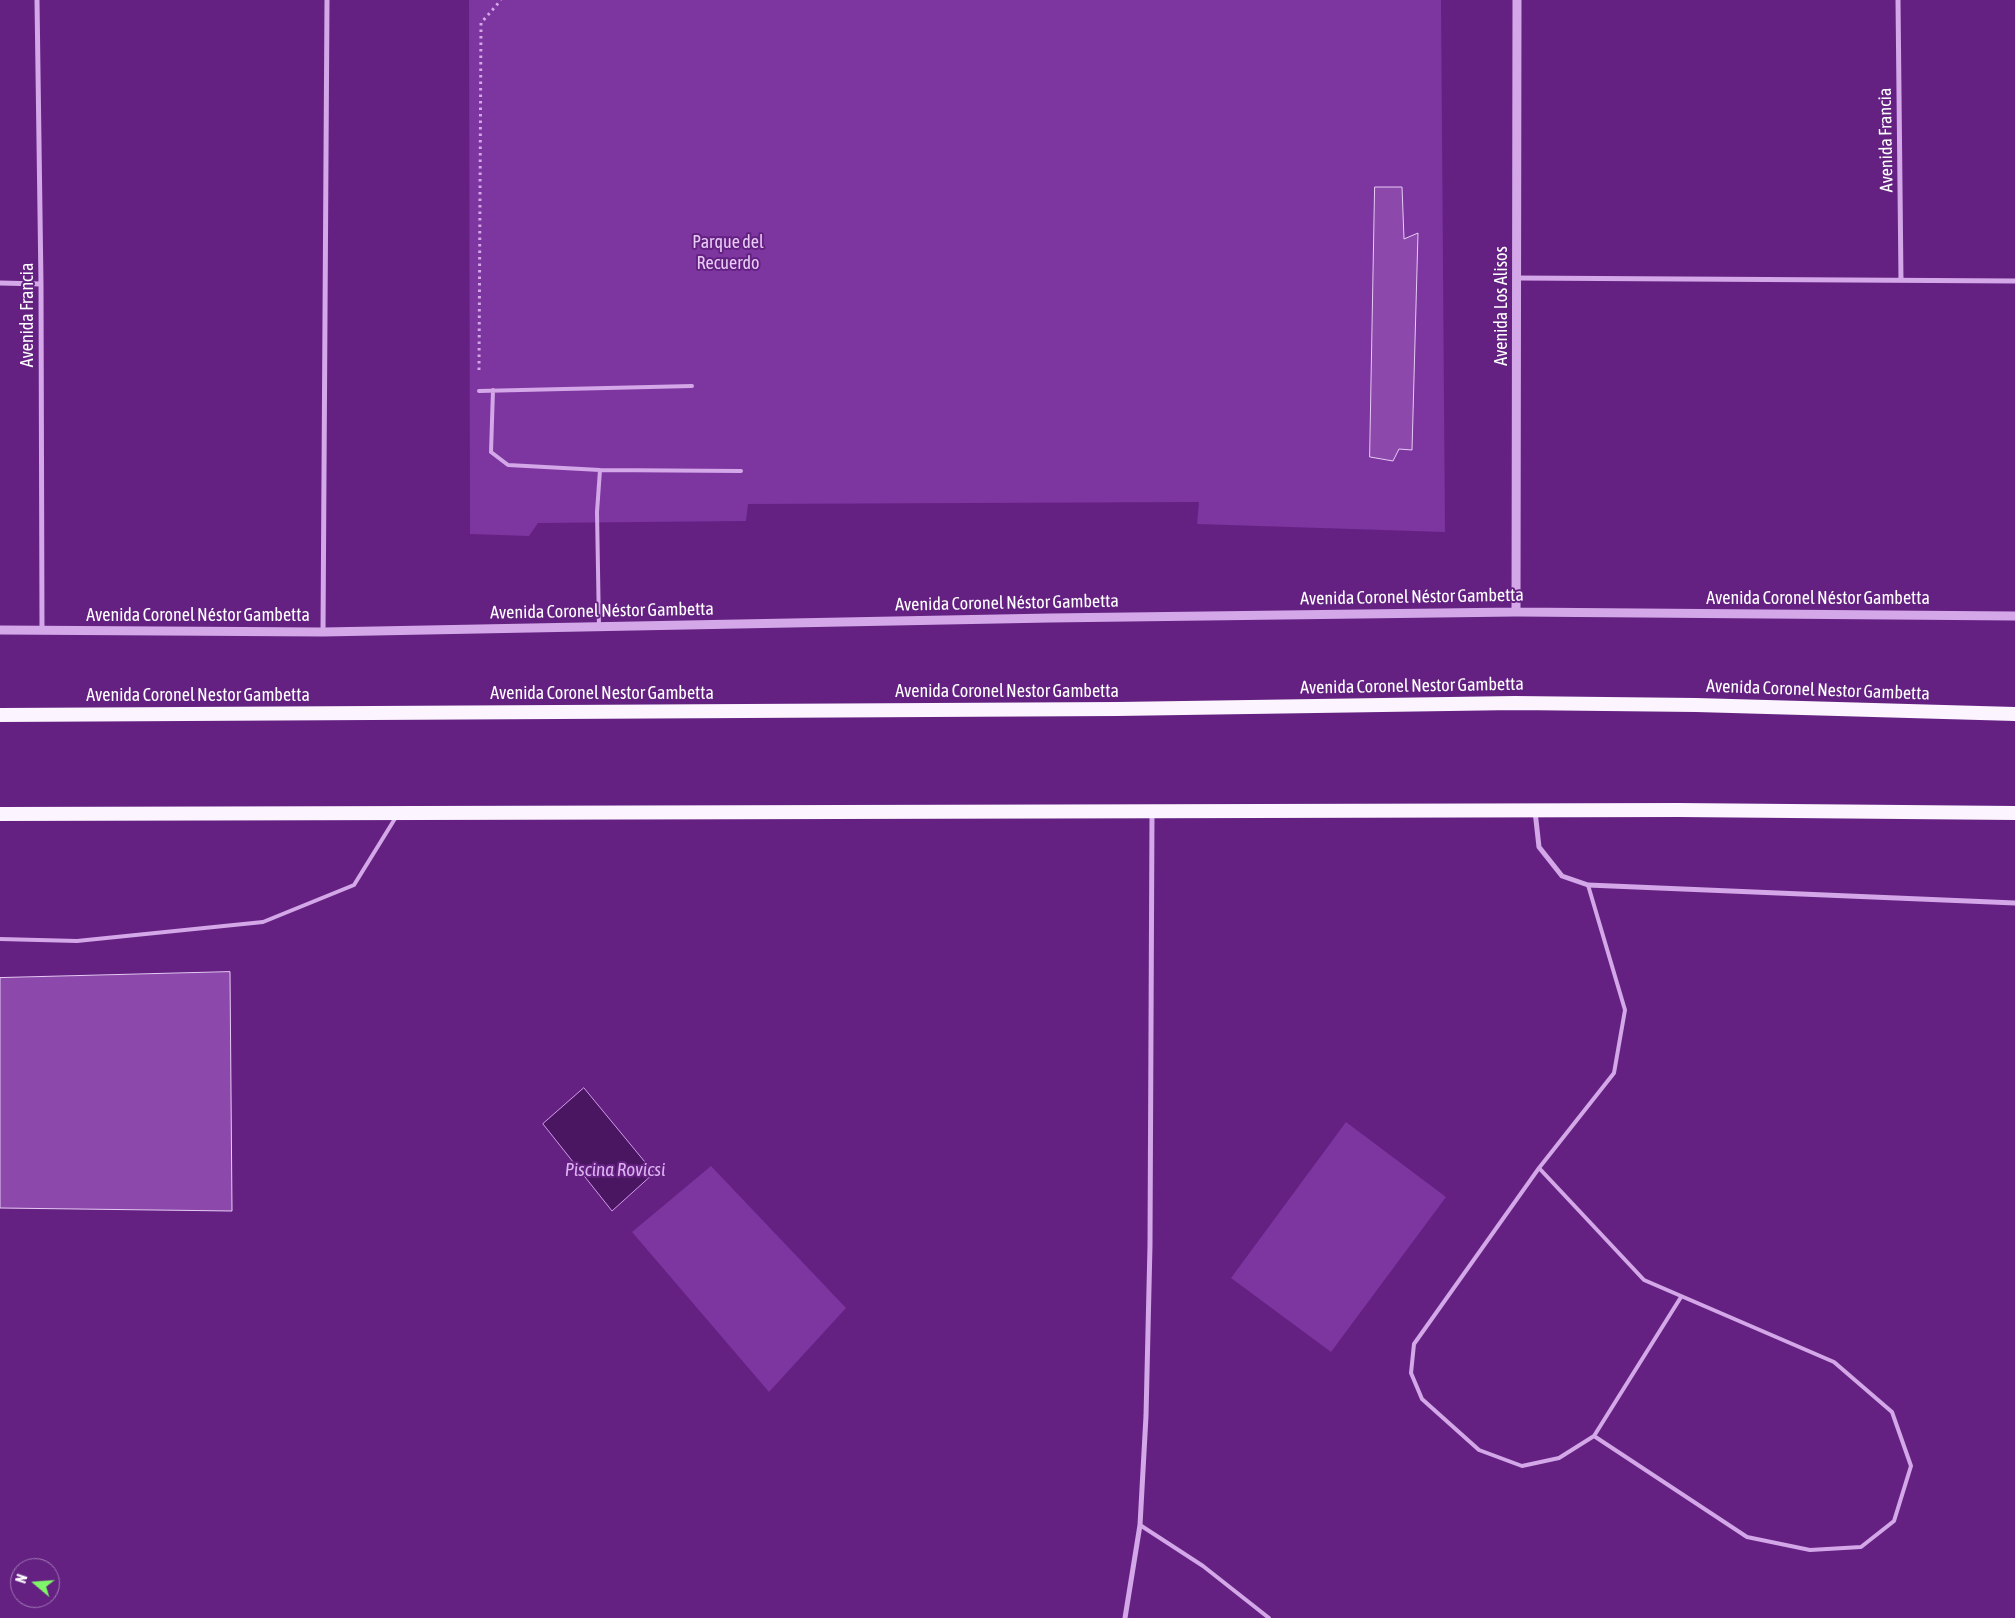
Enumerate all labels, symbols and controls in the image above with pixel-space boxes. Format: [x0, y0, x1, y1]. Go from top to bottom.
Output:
street label: Avenida Francia [1874, 88, 1898, 192]
park label: Parque del Recuerdo [692, 231, 764, 274]
street label: Avenida Los Alisos [1490, 246, 1512, 366]
street label: Avenida Francia [16, 263, 38, 367]
street label: Avenida Coronel Néstor Gambetta [1300, 584, 1524, 610]
street label: Avenida Coronel Néstor Gambetta [1706, 587, 1930, 609]
street label: Avenida Coronel Néstor Gambetta [895, 590, 1119, 616]
street label: Avenida Coronel Néstor Gambetta [490, 598, 714, 624]
street label: Avenida Coronel Néstor Gambetta [86, 604, 310, 626]
street label: Avenida Coronel Nestor Gambetta [1300, 673, 1524, 699]
street label: Avenida Coronel Nestor Gambetta [1706, 675, 1930, 705]
street label: Avenida Coronel Nestor Gambetta [895, 680, 1119, 702]
street label: Avenida Coronel Nestor Gambetta [490, 682, 714, 704]
street label: Avenida Coronel Nestor Gambetta [86, 684, 310, 706]
water label: Piscina Rovicsi [565, 1159, 665, 1181]
north arrow [10, 1558, 60, 1608]
text: N [13, 1572, 31, 1585]

